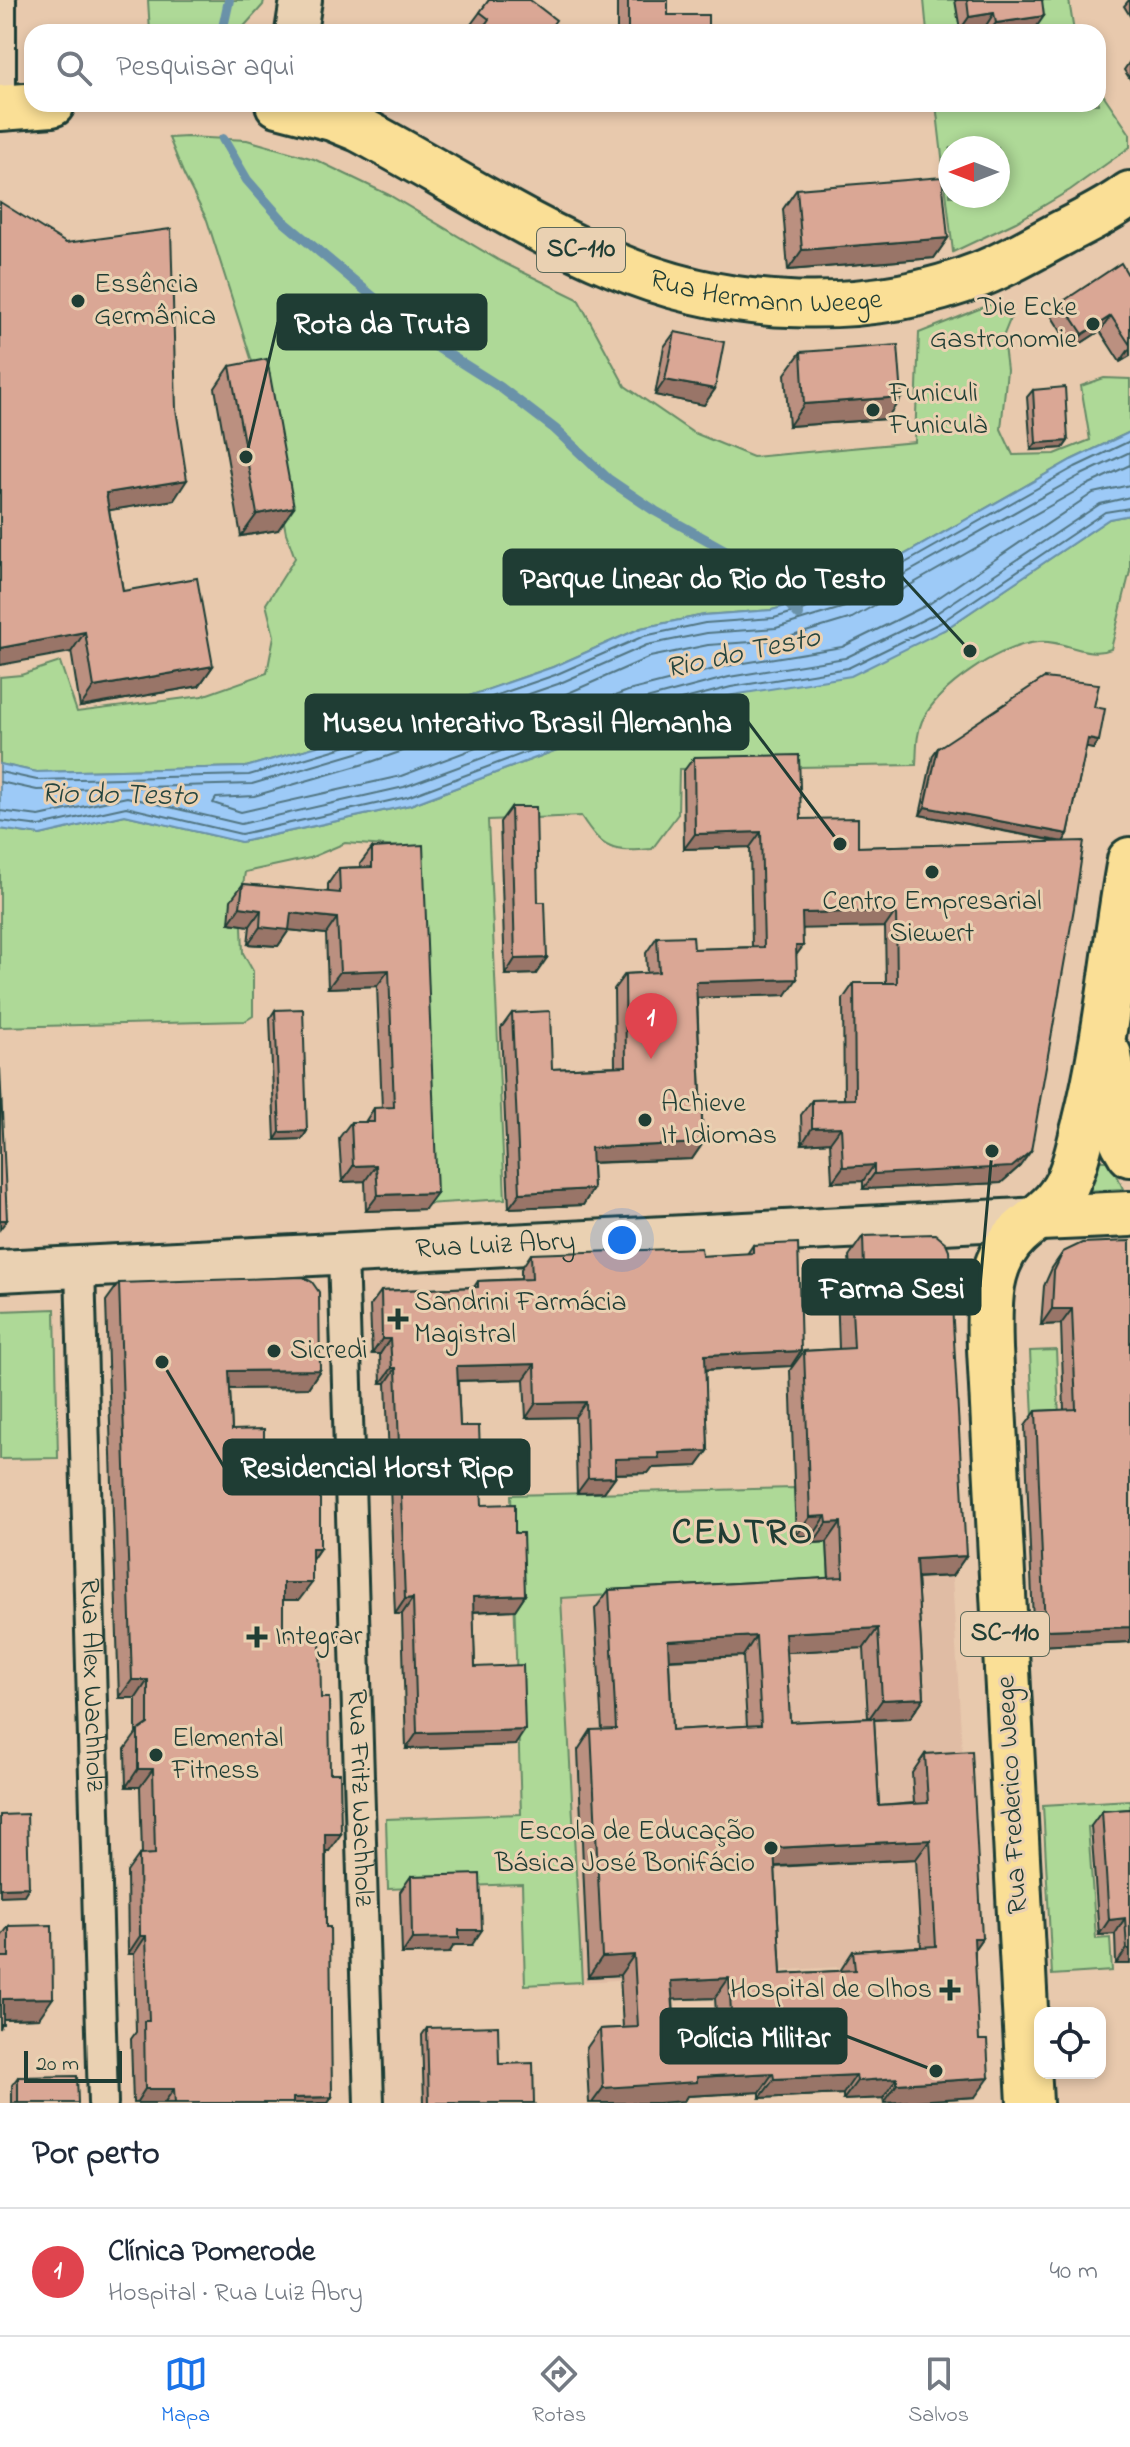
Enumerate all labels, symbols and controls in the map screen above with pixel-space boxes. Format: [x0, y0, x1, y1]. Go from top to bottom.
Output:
search box [24, 24, 1106, 112]
icon: search [52, 46, 96, 90]
text: Pesquisar aqui [116, 46, 295, 90]
north arrow [938, 136, 1010, 208]
road number: SC-110 [537, 228, 625, 272]
street label: Rua Hermann Weege [644, 259, 885, 325]
place label: Essência Germânica [94, 265, 216, 338]
place label: Die Ecke Gastronomie [930, 288, 1077, 361]
marker: Essência Germânica [69, 292, 87, 310]
callout: Rota da Truta [278, 295, 486, 349]
text: Rota da Truta [294, 304, 470, 348]
marker: Die Ecke Gastronomie [1084, 315, 1102, 333]
place label: Funiculì Funiculà [888, 374, 987, 447]
marker: Funiculì Funiculà [864, 401, 882, 419]
callout: Parque Linear do Rio do Testo [504, 550, 902, 604]
text: Parque Linear do Rio do Testo [520, 559, 886, 603]
water label: Rio do Testo [662, 616, 826, 692]
callout: Museu Interativo Brasil Alemanha [306, 695, 748, 749]
text: Museu Interativo Brasil Alemanha [322, 703, 732, 747]
water label: Rio do Testo [40, 773, 199, 819]
marker: Centro Empresarial Siewert [923, 863, 941, 881]
place label: Centro Empresarial Siewert [822, 882, 1042, 955]
pin: 1 [625, 993, 677, 1059]
place label: Achieve It Idiomas [661, 1084, 777, 1157]
marker: Achieve It Idiomas [636, 1111, 654, 1129]
your location [602, 1220, 642, 1260]
street label: Rua Luiz Abry [414, 1221, 576, 1270]
callout: Farma Sesi [803, 1260, 980, 1314]
text: Farma Sesi [817, 1269, 965, 1313]
place label: Sandrini Farmácia Magistral [414, 1283, 627, 1356]
marker: Sandrini Farmácia Magistral [389, 1310, 407, 1328]
place label: Sicredi [290, 1331, 367, 1372]
marker: Sicredi [265, 1342, 283, 1360]
callout: Residencial Horst Ripp [224, 1440, 529, 1494]
text: Residencial Horst Ripp [240, 1448, 514, 1492]
district label: CENTRO [672, 1508, 814, 1561]
street label: Rua Alex Wachholz [68, 1577, 115, 1792]
road number: SC-110 [961, 1612, 1049, 1656]
place label: Integrar [275, 1617, 363, 1658]
marker: Integrar [246, 1626, 268, 1648]
street label: Rua Frederico Weege [986, 1674, 1040, 1915]
street label: Rua Fritz Wachholz [336, 1688, 383, 1907]
place label: Elemental Fitness [171, 1719, 284, 1792]
marker: Elemental Fitness [147, 1746, 165, 1764]
place label: Escola de Educação Básica José Bonifácio [494, 1812, 755, 1885]
marker: Escola de Educação Básica José Bonifácio [762, 1839, 780, 1857]
place label: Hospital de Olhos [730, 1970, 932, 2011]
marker: Hospital de Olhos [939, 1979, 961, 2001]
map controls [1034, 2007, 1106, 2079]
button: locate [1034, 2007, 1106, 2079]
callout: Polícia Militar [661, 2009, 846, 2063]
text: Polícia Militar [678, 2018, 831, 2062]
scale bar [24, 2047, 122, 2083]
text: 20 m [36, 2049, 79, 2081]
text: Por perto [32, 2130, 160, 2180]
text: Clínica Pomerode [108, 2231, 315, 2275]
text: 1 [54, 2253, 62, 2291]
text: 40 m [1049, 2253, 1098, 2291]
text: Hospital · Rua Luiz Abry [108, 2275, 363, 2313]
tab: Mapa [161, 2352, 210, 2432]
tab: Rotas [532, 2352, 586, 2432]
tab: Salvos [908, 2352, 969, 2432]

